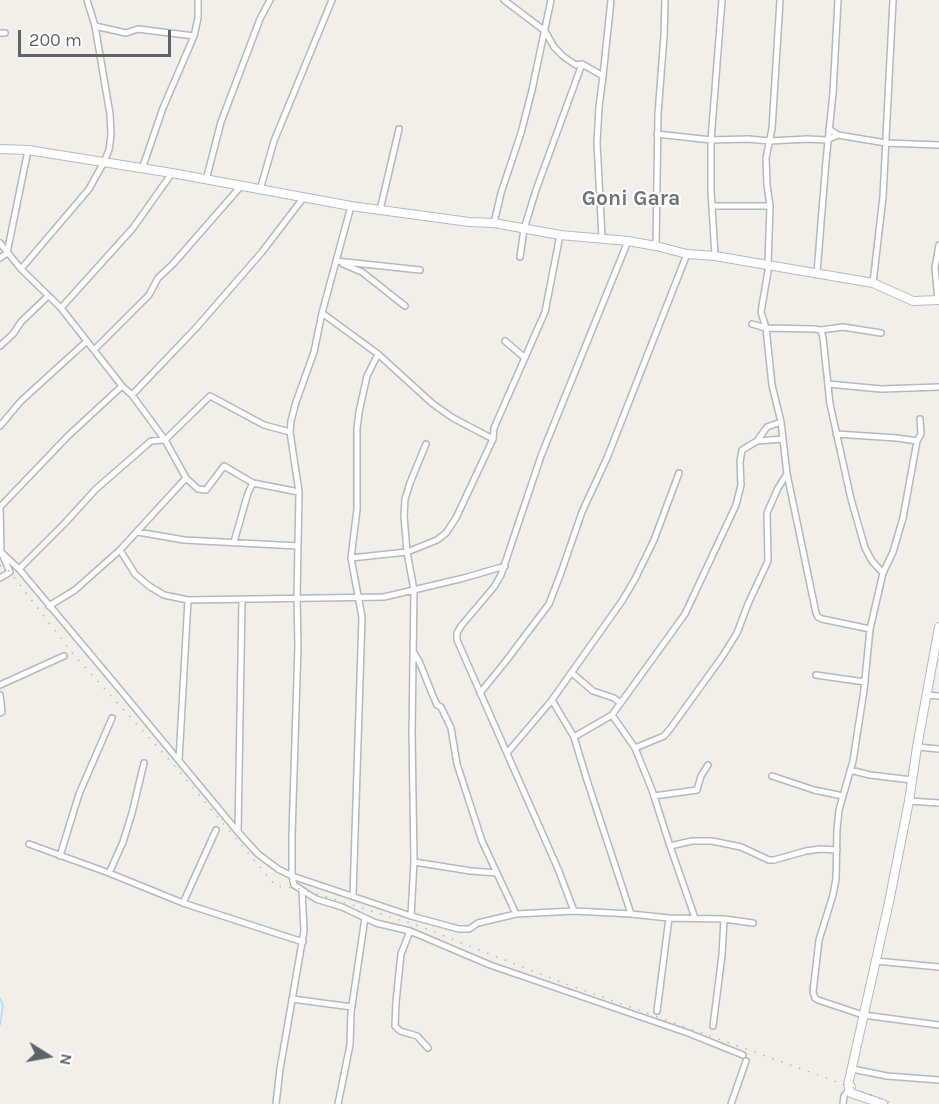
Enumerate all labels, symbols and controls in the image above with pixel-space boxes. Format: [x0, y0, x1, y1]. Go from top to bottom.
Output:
scale bar [21, 18, 174, 56]
text: 200 m [29, 29, 82, 51]
district label: Goni Gara [582, 186, 680, 212]
north arrow [18, 1026, 78, 1086]
text: N [56, 1052, 77, 1067]

